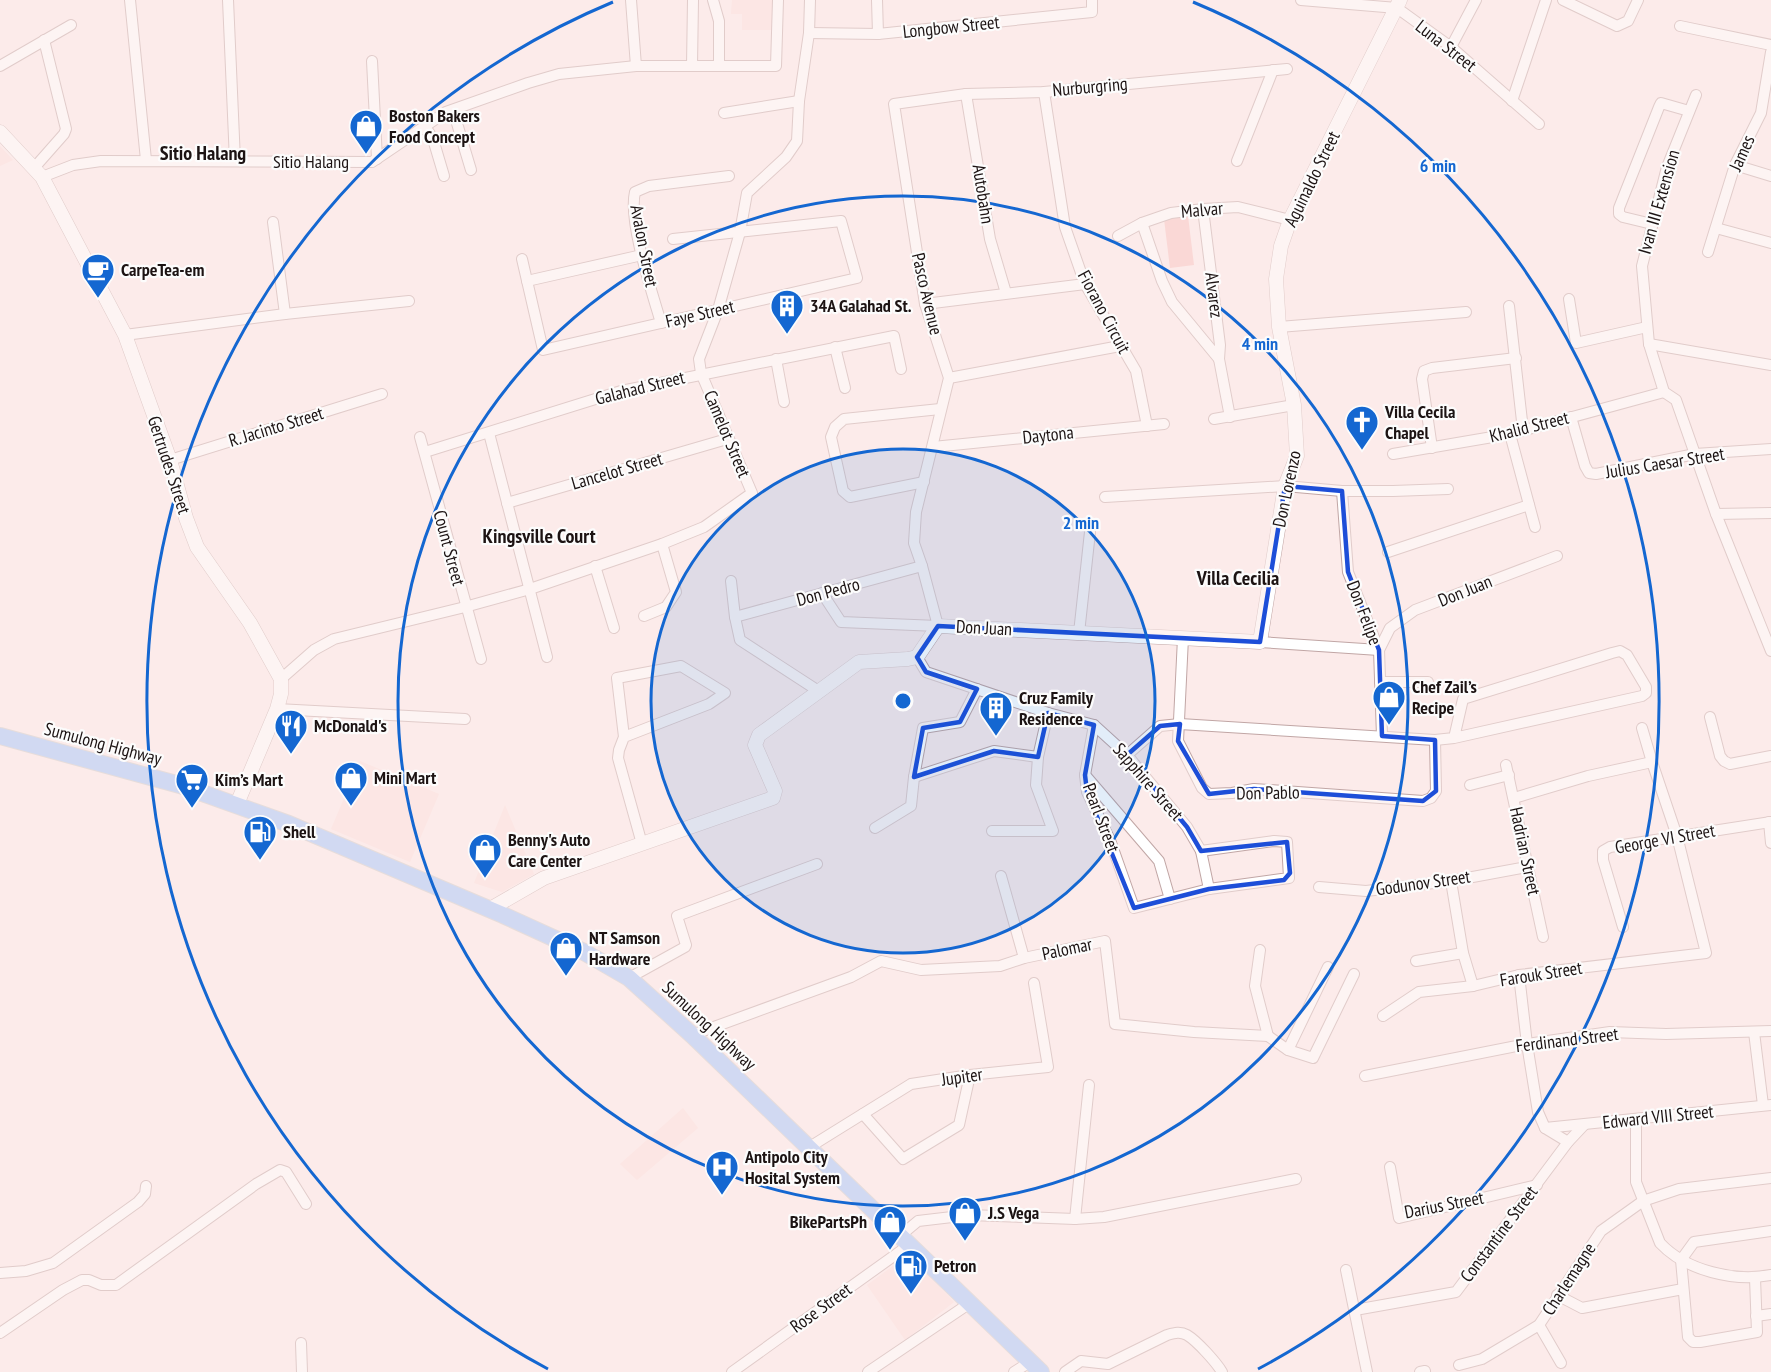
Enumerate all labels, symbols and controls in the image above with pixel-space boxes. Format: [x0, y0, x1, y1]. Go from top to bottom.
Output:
street label: Longbow Street [902, 10, 1000, 43]
street label: Luna Street [1411, 15, 1481, 77]
street label: Nurburgring [1051, 72, 1128, 101]
place label: Boston Bakers Food Concept [389, 104, 480, 148]
shop icon: Boston Bakers Food Concept [348, 108, 384, 155]
street label: Aguinaldo Street [1278, 127, 1345, 230]
street label: James [1723, 131, 1760, 175]
district label: Sitio Halang [160, 140, 246, 166]
street label: Ivan III Extension [1633, 147, 1684, 257]
street label: Sitio Halang [273, 150, 349, 173]
text: 6 min [1420, 154, 1456, 177]
street label: Autobahn [967, 163, 1000, 225]
street label: Malvar [1180, 196, 1224, 223]
street label: Avalon Street [625, 203, 664, 289]
street label: Pasco Avenue [907, 251, 948, 337]
cafe icon: CarpeTea-em [80, 252, 116, 299]
place label: CarpeTea-em [121, 258, 204, 281]
street label: Fiorano Circuit [1073, 266, 1136, 357]
street label: Alvarez [1200, 271, 1229, 319]
building icon: 34A Galahad St. [769, 288, 805, 335]
street label: Faye Street [663, 294, 737, 333]
place label: 34A Galahad St. [810, 294, 912, 317]
text: 4 min [1242, 332, 1278, 355]
street label: Galahad Street [593, 365, 687, 410]
street label: Camelot Street [699, 387, 756, 481]
place label: Villa Cecila Chapel [1384, 400, 1455, 444]
street label: R. Jacinto Street [226, 401, 326, 452]
church icon: Villa Cecila Chapel [1344, 404, 1380, 451]
street label: Khalid Street [1487, 406, 1571, 447]
street label: Gertrudes Street [143, 413, 196, 517]
street label: Daytona [1021, 420, 1075, 449]
street label: Julius Caesar Street [1603, 442, 1726, 483]
street label: Lancelot Street [569, 447, 665, 495]
street label: Don Lorenzo [1267, 448, 1306, 529]
street label: Count Street [428, 508, 471, 588]
text: 2 min [1063, 511, 1099, 534]
district label: Kingsville Court [483, 523, 596, 549]
district label: Villa Cecilia [1196, 565, 1279, 591]
street label: Don Juan [1434, 569, 1495, 612]
street label: Don Pedro [794, 572, 862, 611]
street label: Don Felipe [1342, 577, 1387, 648]
street label: Don Juan [955, 615, 1013, 640]
place label: Chef Zail’s Recipe [1412, 675, 1477, 719]
shop icon: Chef Zail’s Recipe [1371, 679, 1407, 726]
place label: Cruz Family Residence [1019, 686, 1094, 730]
building icon: Cruz Family Residence [978, 690, 1014, 737]
centre of rings [893, 691, 913, 711]
restaurant icon: McDonald's [273, 708, 309, 755]
place label: McDonald's [314, 714, 387, 737]
street label: Sumulong Highway [42, 717, 164, 770]
street label: Sapphire Street [1108, 738, 1189, 825]
shop icon: Mini Mart [333, 760, 369, 807]
supermarket icon: Kim’s Mart [174, 762, 210, 809]
place label: Mini Mart [374, 766, 437, 789]
place label: Kim’s Mart [215, 768, 284, 791]
street label: Pearl Street [1078, 780, 1125, 856]
street label: Don Pablo [1236, 780, 1300, 805]
street label: Hadrian Street [1505, 805, 1546, 897]
fuel station icon: Shell [242, 814, 278, 861]
street label: George VI Street [1613, 818, 1717, 859]
place label: Shell [283, 820, 316, 843]
place label: Benny's Auto Care Center [508, 828, 590, 872]
shop icon: Benny's Auto Care Center [467, 832, 503, 879]
street label: Godunov Street [1374, 864, 1472, 901]
place label: NT Samson Hardware [589, 926, 660, 970]
shop icon: NT Samson Hardware [548, 930, 584, 977]
street label: Palomar [1040, 932, 1094, 965]
street label: Farouk Street [1498, 956, 1584, 991]
street label: Sumulong Highway [657, 976, 761, 1075]
street label: Ferdinand Street [1514, 1022, 1620, 1057]
street label: Jupiter [939, 1062, 984, 1091]
street label: Edward VIII Street [1601, 1099, 1715, 1134]
place label: Antipolo City Hosital System [744, 1145, 840, 1189]
hospital icon: Antipolo City Hosital System [704, 1149, 740, 1196]
street label: Constantine Street [1455, 1181, 1542, 1286]
street label: Darius Street [1402, 1186, 1486, 1223]
shop icon: J.S Vega [947, 1195, 983, 1242]
place label: J.S Vega [987, 1201, 1039, 1224]
shop icon: BikePartsPh [872, 1204, 908, 1251]
place label: BikePartsPh [790, 1210, 867, 1233]
street label: Charlemagne [1537, 1238, 1601, 1319]
fuel station icon: Petron [893, 1248, 929, 1295]
place label: Petron [934, 1254, 976, 1277]
street label: Rose Street [786, 1278, 856, 1338]

